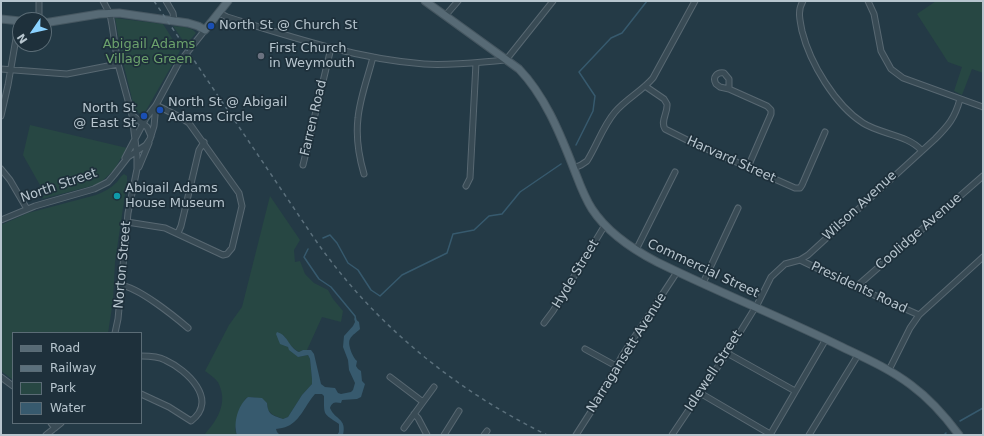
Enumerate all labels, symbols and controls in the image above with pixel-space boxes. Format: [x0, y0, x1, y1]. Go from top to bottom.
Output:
north arrow [12, 12, 52, 52]
place label: North St @ Church St [219, 18, 358, 34]
marker: North St @ Church St [206, 21, 216, 31]
text: N [14, 31, 30, 46]
park label: Abigail Adams Village Green [103, 37, 195, 68]
place label: First Church in Weymouth [269, 41, 355, 72]
marker: First Church in Weymouth [256, 51, 266, 61]
street label: Farren Road [298, 79, 330, 157]
place label: North St @ Abigail Adams Circle [168, 95, 287, 126]
place label: North St @ East St [73, 101, 136, 132]
marker: North St @ Abigail Adams Circle [155, 105, 165, 115]
marker: North St @ East St [139, 111, 149, 121]
street label: Harvard Street [684, 133, 778, 187]
street label: North Street [19, 166, 99, 206]
street label: Wilson Avenue [820, 168, 900, 244]
place label: Abigail Adams House Museum [125, 181, 225, 212]
street label: Coolidge Avenue [873, 190, 965, 274]
marker: Abigail Adams House Museum [112, 191, 122, 201]
street label: Norton Street [111, 221, 135, 309]
street label: Commercial Street [645, 236, 761, 302]
street label: Hyde Street [549, 237, 603, 311]
street label: Presidents Road [809, 259, 909, 317]
street label: Narragansett Avenue [584, 290, 670, 416]
street label: Idlewell Street [682, 328, 746, 414]
legend [12, 332, 142, 424]
text: Road [50, 341, 80, 355]
text: Railway [50, 361, 96, 375]
text: Park [50, 381, 76, 395]
text: Water [50, 401, 85, 415]

